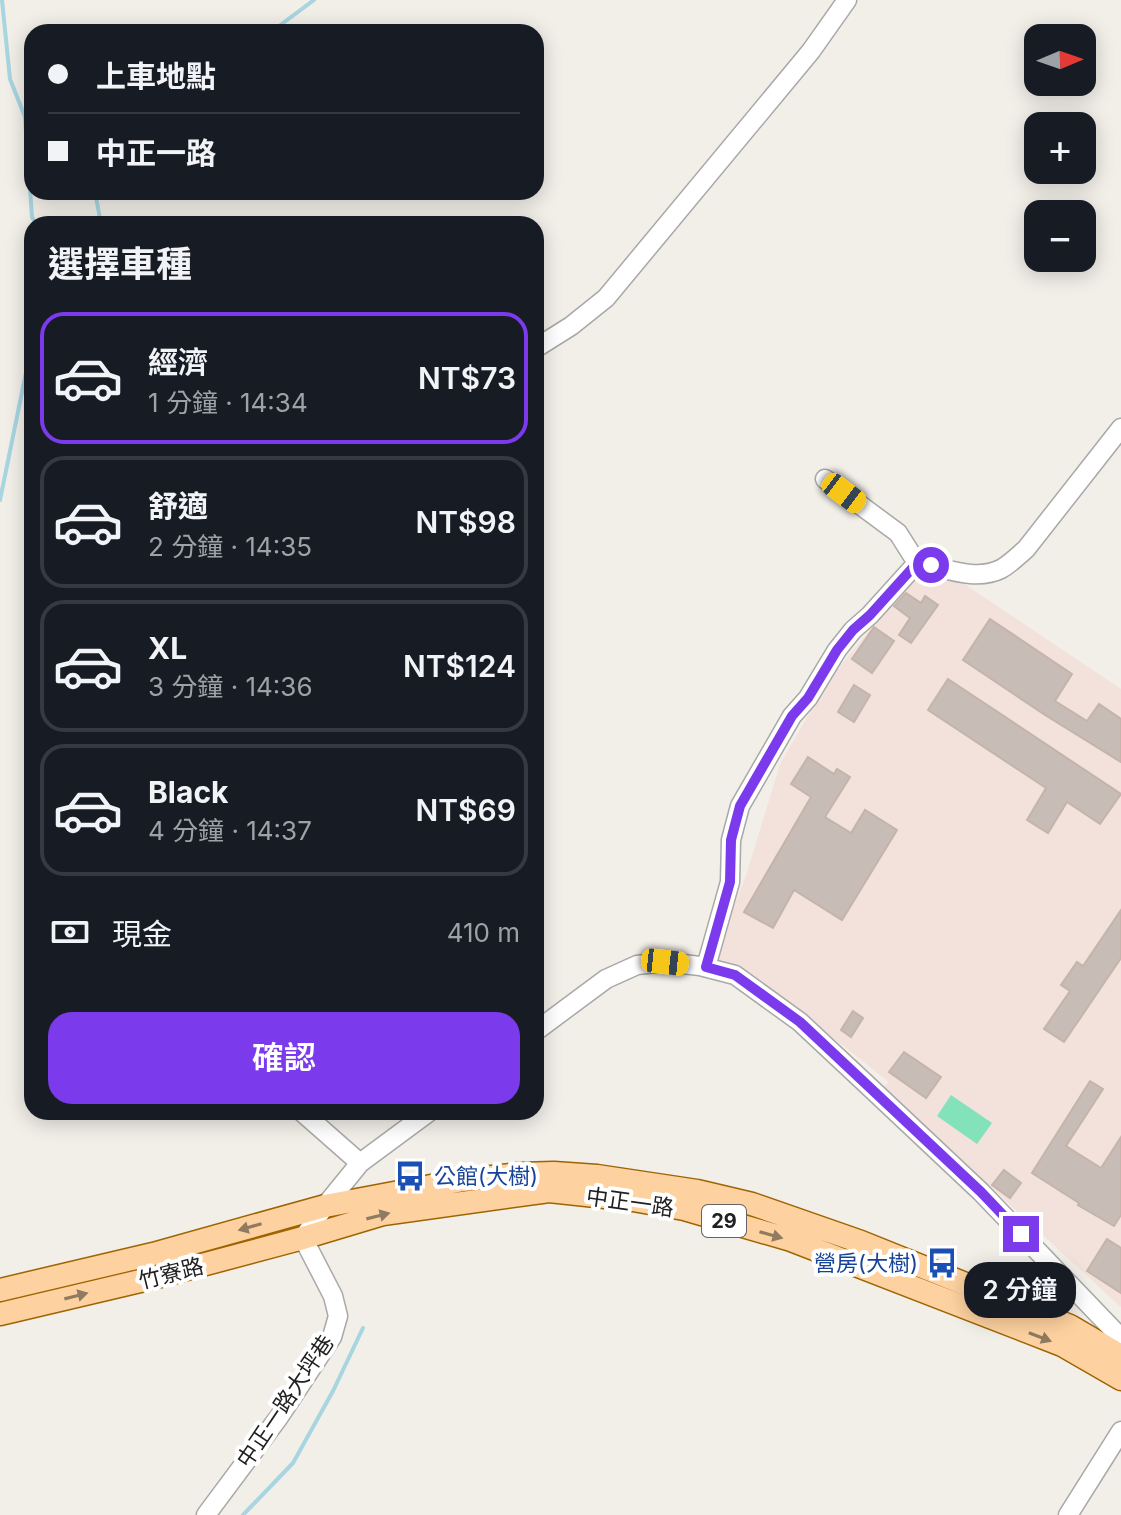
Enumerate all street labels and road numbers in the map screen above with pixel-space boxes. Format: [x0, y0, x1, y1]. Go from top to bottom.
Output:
street label: 中正一路 [585, 1183, 675, 1221]
road number: 29 [702, 1205, 746, 1237]
street label: 竹寮路 [136, 1252, 206, 1294]
street label: 中正一路大坪巷 [231, 1330, 339, 1472]

